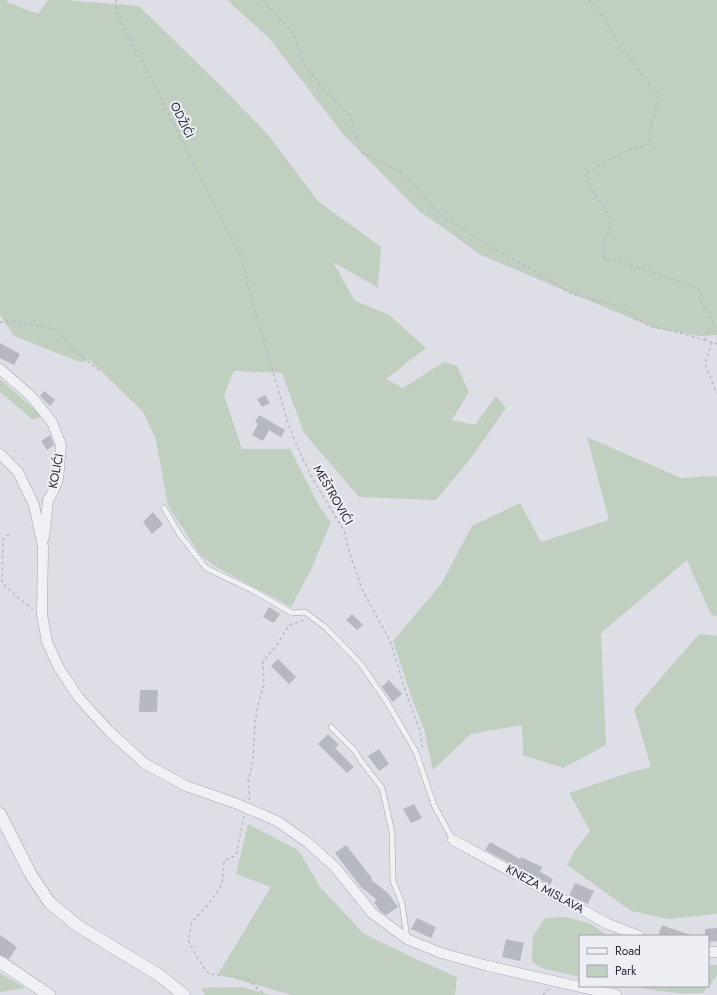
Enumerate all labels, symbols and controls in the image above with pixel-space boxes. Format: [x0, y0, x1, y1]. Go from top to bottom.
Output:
street label: ODŽIĆI [166, 99, 198, 141]
street label: KOLIĆI [44, 452, 68, 490]
street label: MEŠTROVIĆI [309, 462, 357, 528]
street label: KNEZA MISLAVA [503, 860, 588, 918]
legend [579, 935, 709, 987]
text: Road [615, 942, 641, 960]
text: Park [615, 962, 637, 980]

